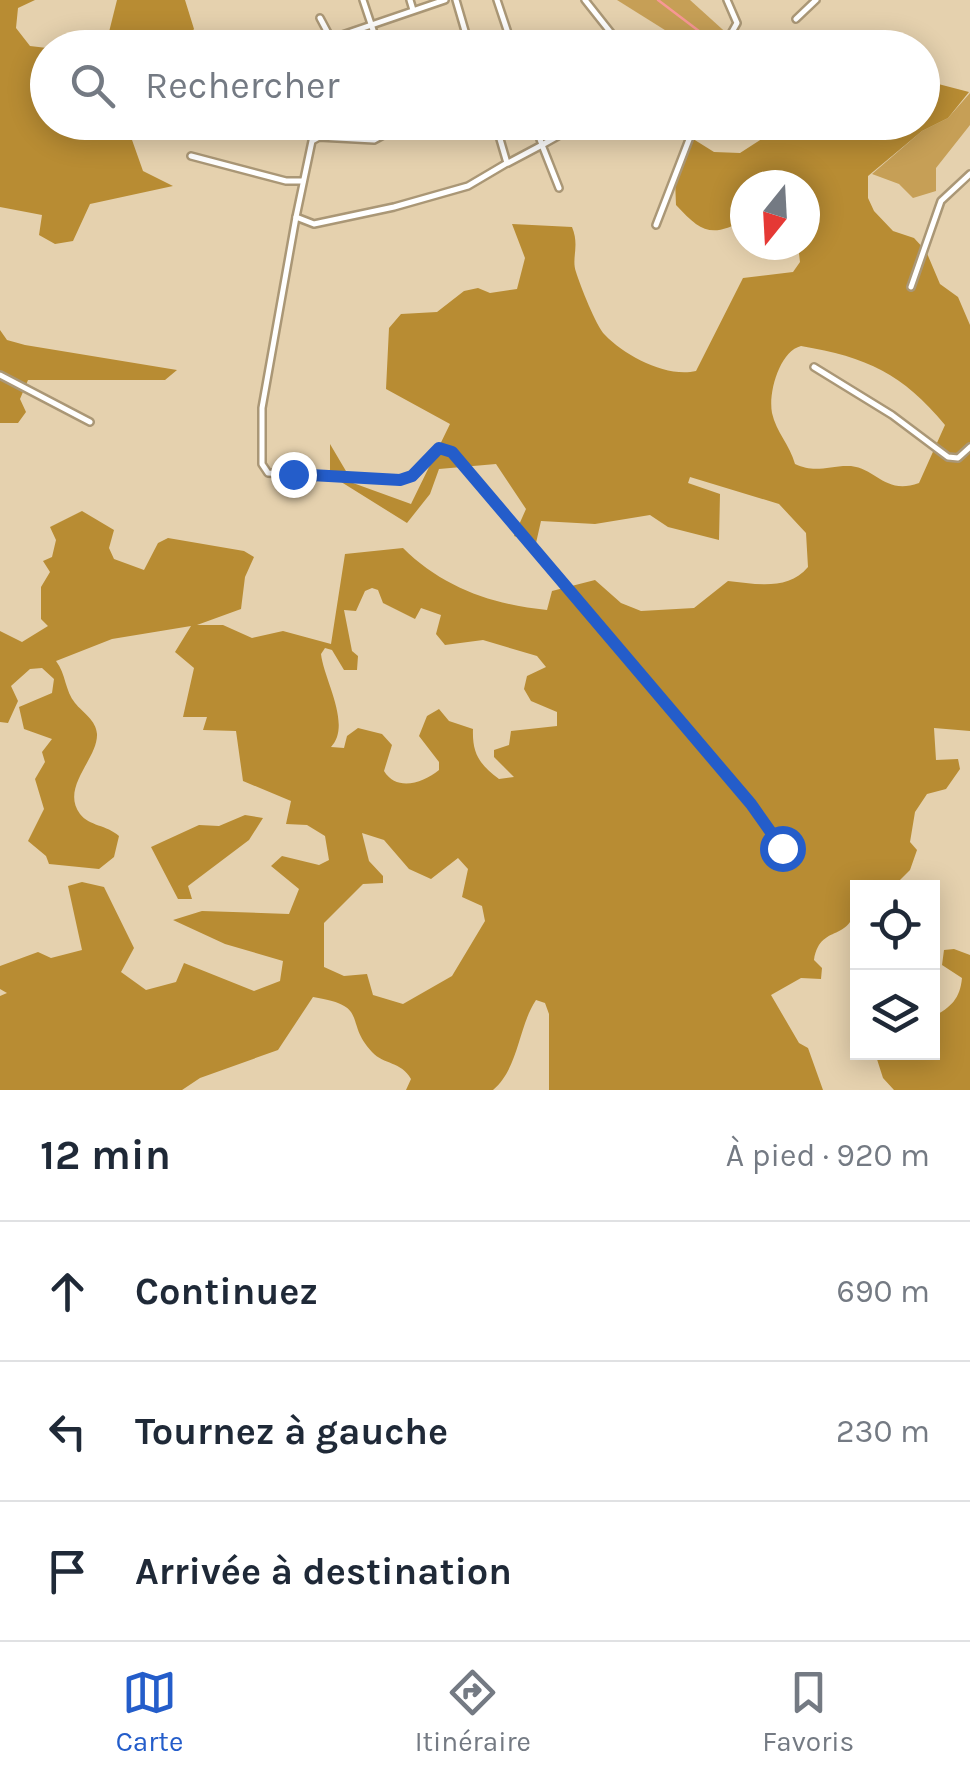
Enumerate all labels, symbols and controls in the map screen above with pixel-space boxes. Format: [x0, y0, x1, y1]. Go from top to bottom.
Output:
search box [30, 30, 940, 140]
icon: search [65, 58, 120, 113]
text: Rechercher [145, 63, 339, 108]
north arrow [730, 170, 820, 260]
route end [271, 452, 317, 498]
route start [760, 826, 806, 872]
map controls [850, 880, 940, 1060]
button: locate [850, 880, 940, 970]
button: layers [850, 970, 940, 1060]
text: 12 min [40, 1130, 171, 1180]
text: À pied · 920 m [726, 1137, 930, 1174]
icon: ahead [40, 1264, 95, 1319]
text: Continuez [135, 1269, 318, 1314]
text: 690 m [837, 1273, 930, 1310]
icon: left [40, 1404, 95, 1459]
text: Tournez à gauche [135, 1409, 448, 1454]
text: 230 m [836, 1413, 930, 1450]
icon: arrive [40, 1544, 95, 1599]
text: Arrivée à destination [135, 1549, 512, 1594]
tab: Carte [116, 1665, 183, 1758]
tab: Itinéraire [415, 1665, 531, 1758]
tab: Favoris [762, 1665, 854, 1758]

